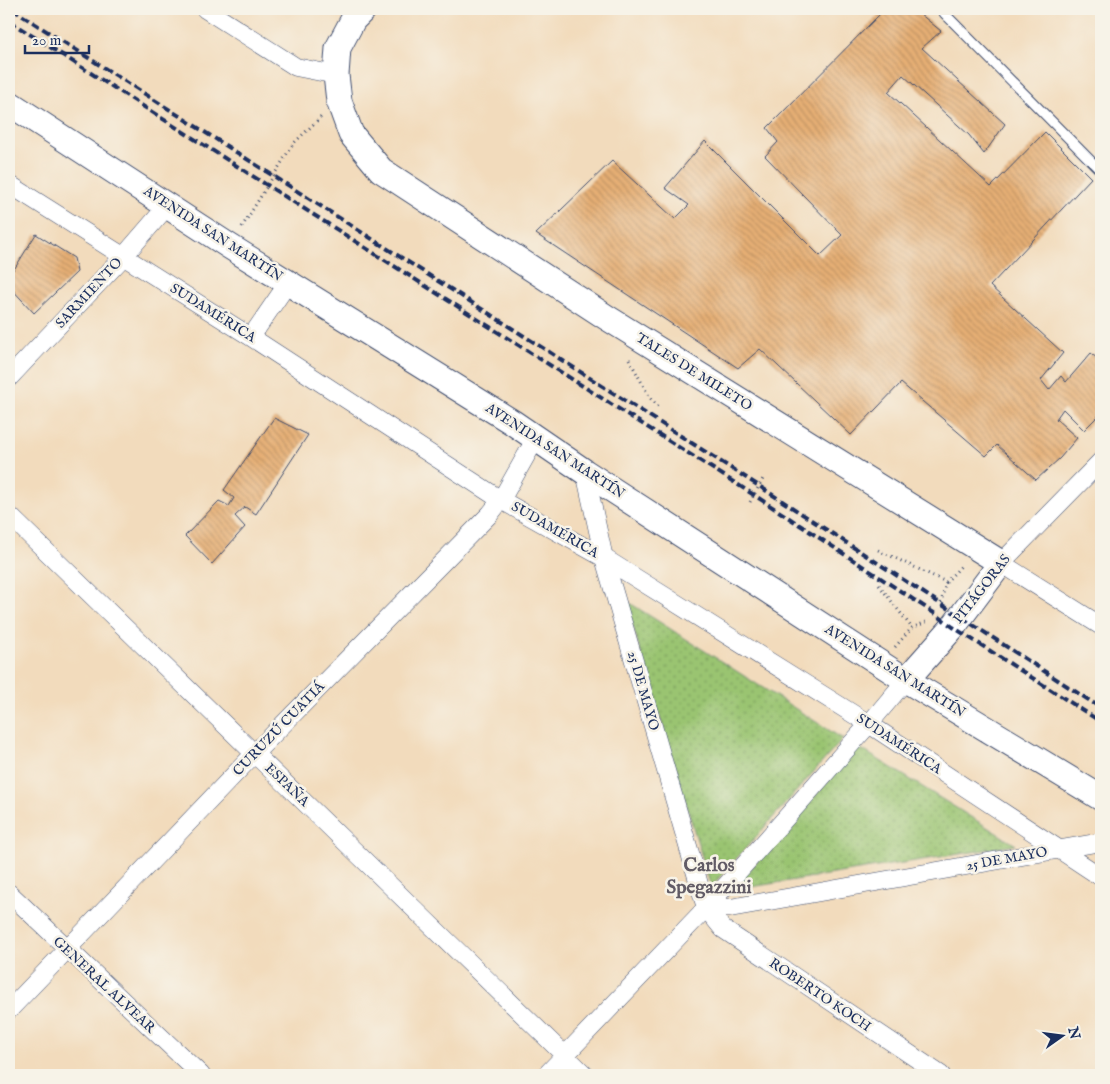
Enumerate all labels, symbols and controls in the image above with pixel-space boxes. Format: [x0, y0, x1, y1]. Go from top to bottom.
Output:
scale bar [25, 22, 89, 54]
text: 20 m [32, 31, 62, 50]
street label: AVENIDA SAN MARTÍN [139, 181, 287, 286]
street label: SARMIENTO [52, 254, 127, 332]
street label: SUDAMÉRICA [167, 278, 260, 347]
street label: TALES DE MILETO [633, 329, 756, 415]
street label: AVENIDA SAN MARTÍN [481, 398, 629, 503]
street label: SUDAMÉRICA [508, 497, 603, 563]
street label: PITÁGORAS [949, 550, 1015, 627]
street label: AVENIDA SAN MARTÍN [820, 619, 969, 722]
street label: 25 DE MAYO [623, 649, 663, 733]
street label: CURUZÚ CUATIÁ [229, 677, 329, 780]
street label: SUDAMÉRICA [853, 709, 946, 779]
street label: ESPAÑA [261, 759, 314, 811]
street label: 25 DE MAYO [965, 843, 1049, 875]
district label: Carlos Spegazzini [666, 854, 752, 900]
street label: GENERAL ALVEAR [49, 933, 159, 1037]
street label: ROBERTO KOCH [765, 954, 875, 1036]
north arrow [1038, 1012, 1088, 1062]
text: N [1063, 1024, 1084, 1041]

